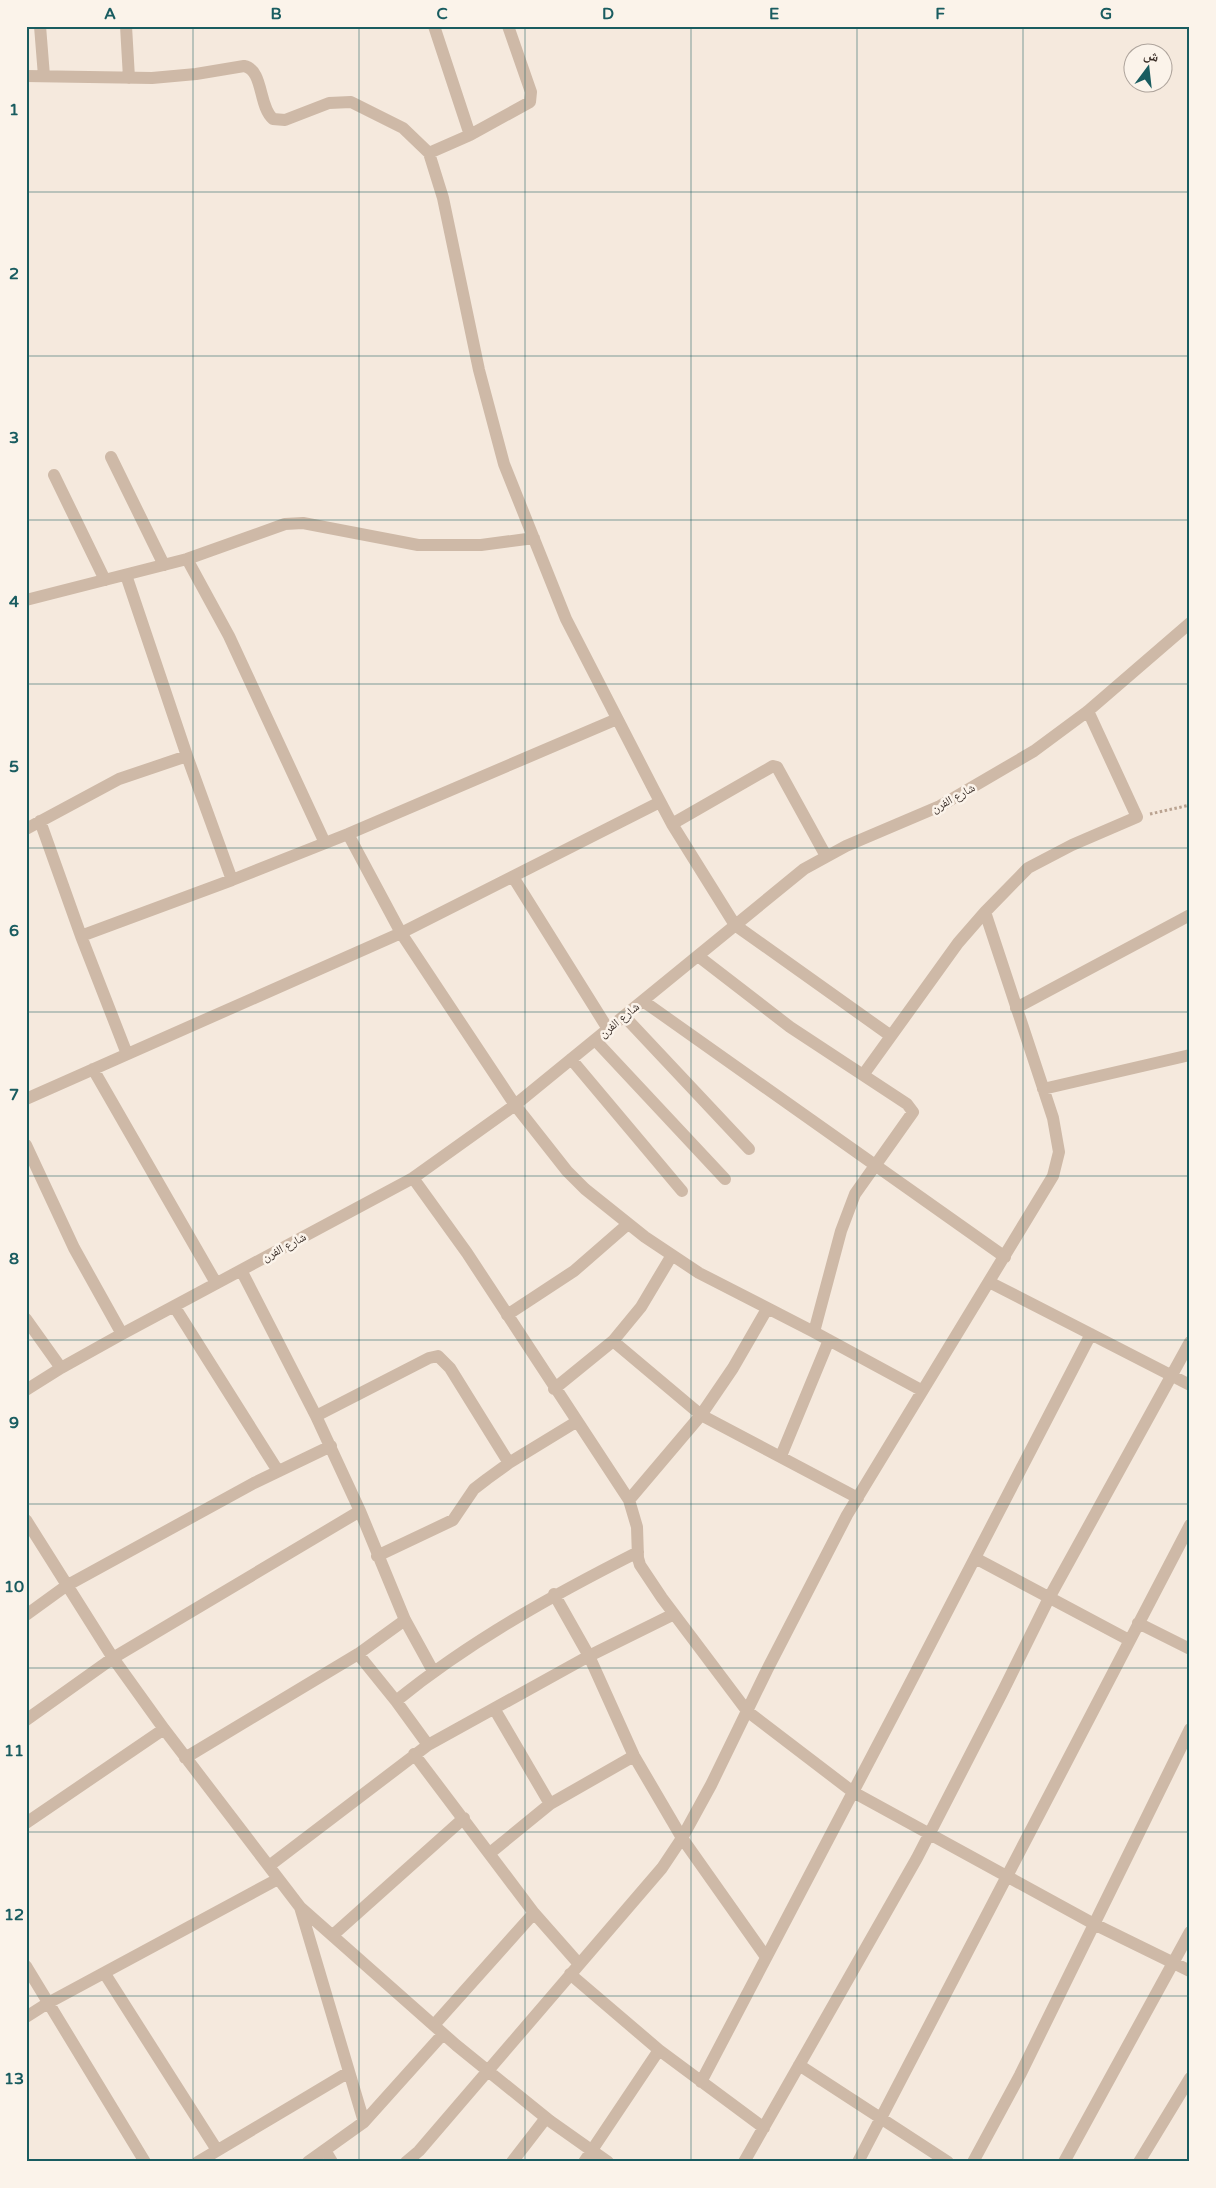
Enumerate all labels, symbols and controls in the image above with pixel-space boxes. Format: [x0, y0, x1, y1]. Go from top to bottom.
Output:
text: A [104, 4, 116, 24]
text: B [270, 4, 282, 24]
text: C [436, 4, 448, 24]
text: D [602, 4, 614, 24]
text: E [769, 4, 779, 24]
text: F [935, 4, 945, 24]
text: G [1100, 4, 1112, 24]
north arrow [1124, 42, 1174, 92]
text: ش [1142, 46, 1161, 66]
text: 1 [9, 100, 19, 120]
text: 2 [9, 264, 19, 284]
text: 3 [9, 428, 19, 448]
text: 4 [9, 592, 19, 612]
text: 5 [9, 757, 19, 777]
street label: شارع الفرن [929, 780, 978, 817]
text: 6 [9, 921, 19, 941]
street label: شارع الفرن [596, 999, 643, 1041]
text: 7 [9, 1085, 19, 1105]
street label: شارع الفرن [260, 1230, 309, 1265]
text: 8 [9, 1249, 19, 1269]
text: 9 [9, 1413, 19, 1433]
text: 10 [4, 1577, 24, 1597]
text: 11 [4, 1741, 24, 1761]
text: 12 [4, 1905, 24, 1925]
text: 13 [4, 2069, 24, 2089]

